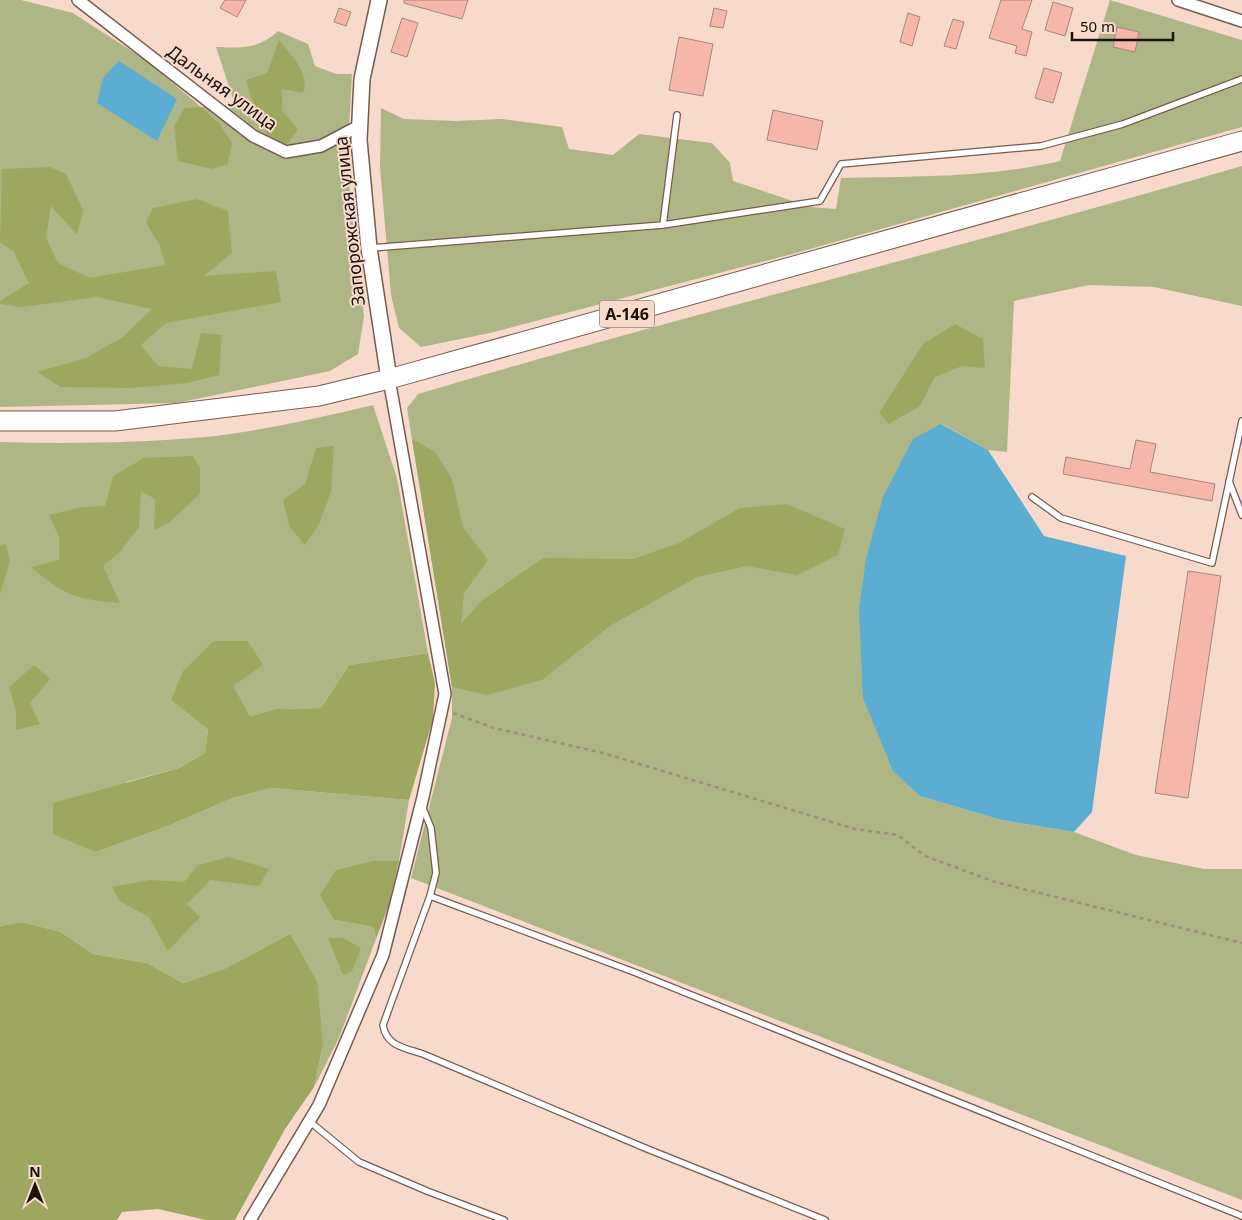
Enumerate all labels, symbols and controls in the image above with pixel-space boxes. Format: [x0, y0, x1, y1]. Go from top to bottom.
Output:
scale bar [1072, 10, 1173, 42]
text: 50 m [1080, 16, 1115, 36]
street label: Дальняя улица [163, 39, 283, 135]
street label: Запорожская улица [328, 135, 370, 307]
road number: А-146 [600, 300, 654, 328]
north arrow [10, 1160, 60, 1210]
text: N [29, 1162, 41, 1181]

